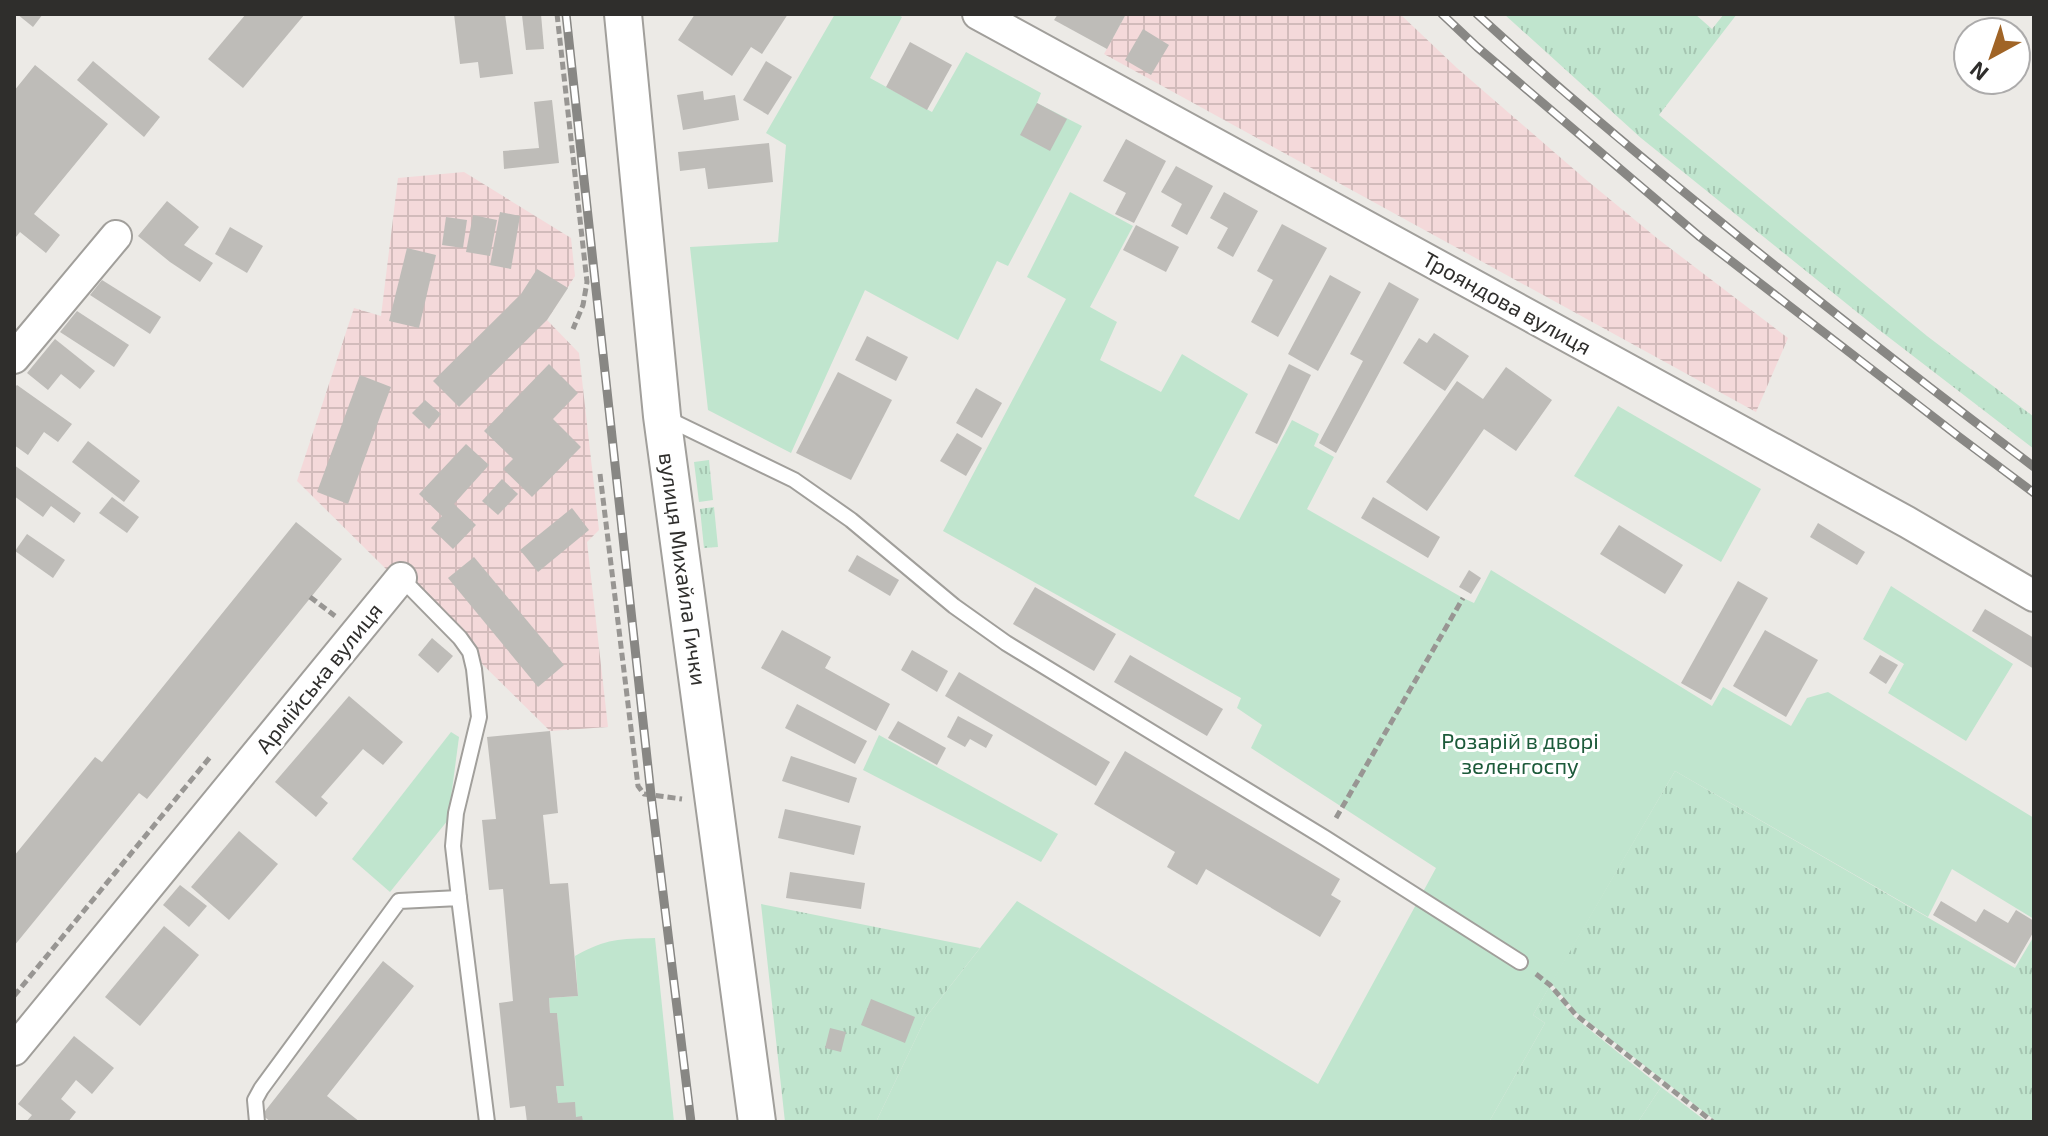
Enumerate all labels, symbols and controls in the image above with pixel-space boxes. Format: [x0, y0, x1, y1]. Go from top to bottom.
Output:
north arrow [1952, 16, 2032, 96]
text: N [1964, 57, 1993, 87]
street label: Трояндова вулиця [1418, 245, 1596, 360]
street label: вулиця Михайла Гички [654, 451, 713, 687]
street label: Армійська вулиця [250, 597, 388, 758]
park label: Розарій в дворі зеленгоспу [1441, 727, 1599, 779]

